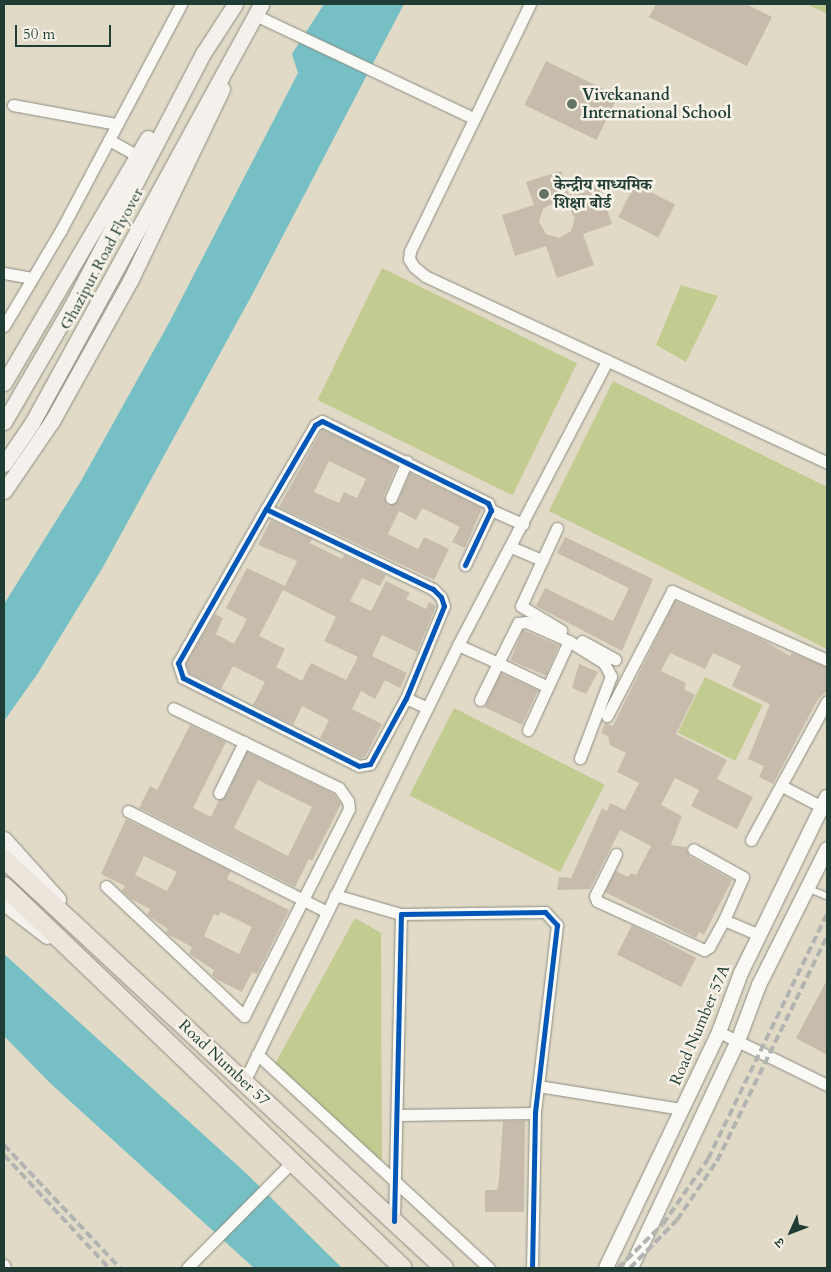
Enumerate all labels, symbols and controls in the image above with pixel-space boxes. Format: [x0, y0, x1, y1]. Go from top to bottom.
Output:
scale bar [18, 15, 114, 47]
text: 50 m [23, 24, 55, 44]
place label: Vivekanand International School [582, 85, 731, 123]
marker: Vivekanand International School [566, 98, 578, 110]
place label: केन्द्रीय माध्यमिक शिक्षा बोर्ड [554, 175, 652, 213]
street label: Ghazipur Road Flyover [56, 185, 148, 333]
marker: केन्द्रीय माध्यमिक शिक्षा बोर्ड [538, 188, 550, 200]
street label: Road Number 57A [666, 962, 734, 1088]
street label: Road Number 57 [174, 1016, 274, 1110]
north arrow [766, 1207, 816, 1257]
text: उ [770, 1233, 789, 1252]

